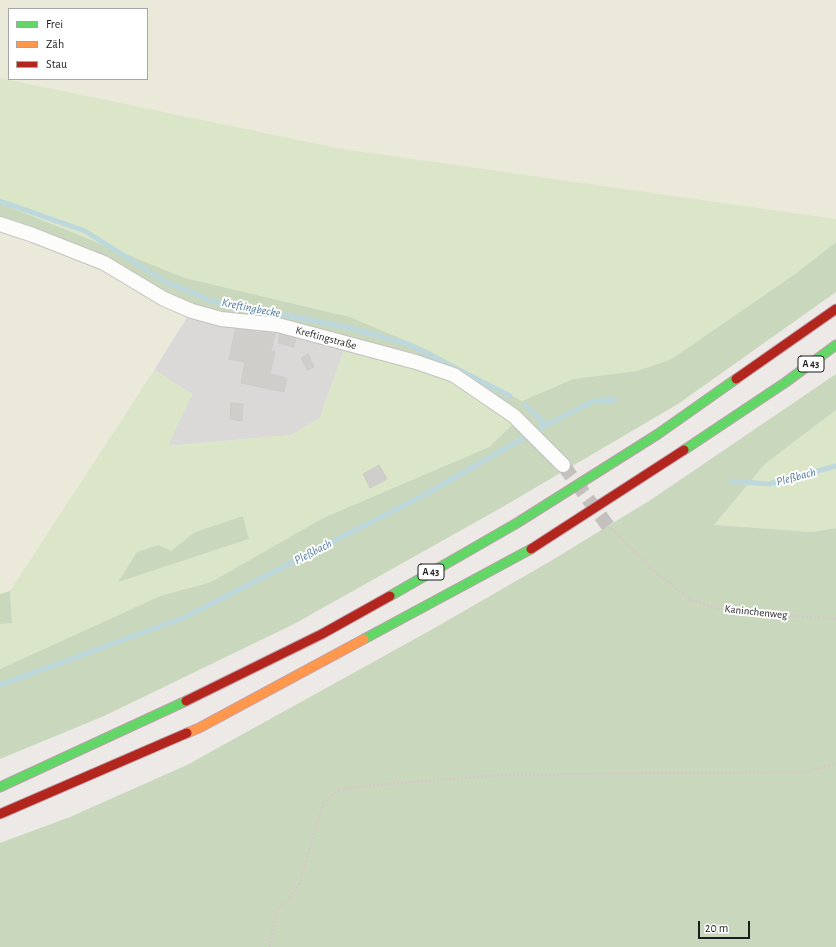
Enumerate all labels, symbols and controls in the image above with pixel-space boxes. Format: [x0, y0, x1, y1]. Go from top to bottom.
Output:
legend [8, 8, 148, 80]
text: Frei [46, 18, 63, 30]
text: Zäh [46, 38, 64, 50]
text: Stau [46, 58, 67, 70]
water label: Kreftingbecke [221, 295, 281, 321]
street label: Kreftingstraße [294, 324, 358, 352]
road number: A 43 [798, 356, 824, 372]
water label: Pleßbach [775, 465, 817, 489]
water label: Pleßbach [292, 536, 334, 568]
road number: A 43 [418, 564, 444, 580]
street label: Kaninchenweg [724, 602, 788, 622]
scale bar [700, 913, 752, 939]
text: 20 m [705, 922, 728, 934]

